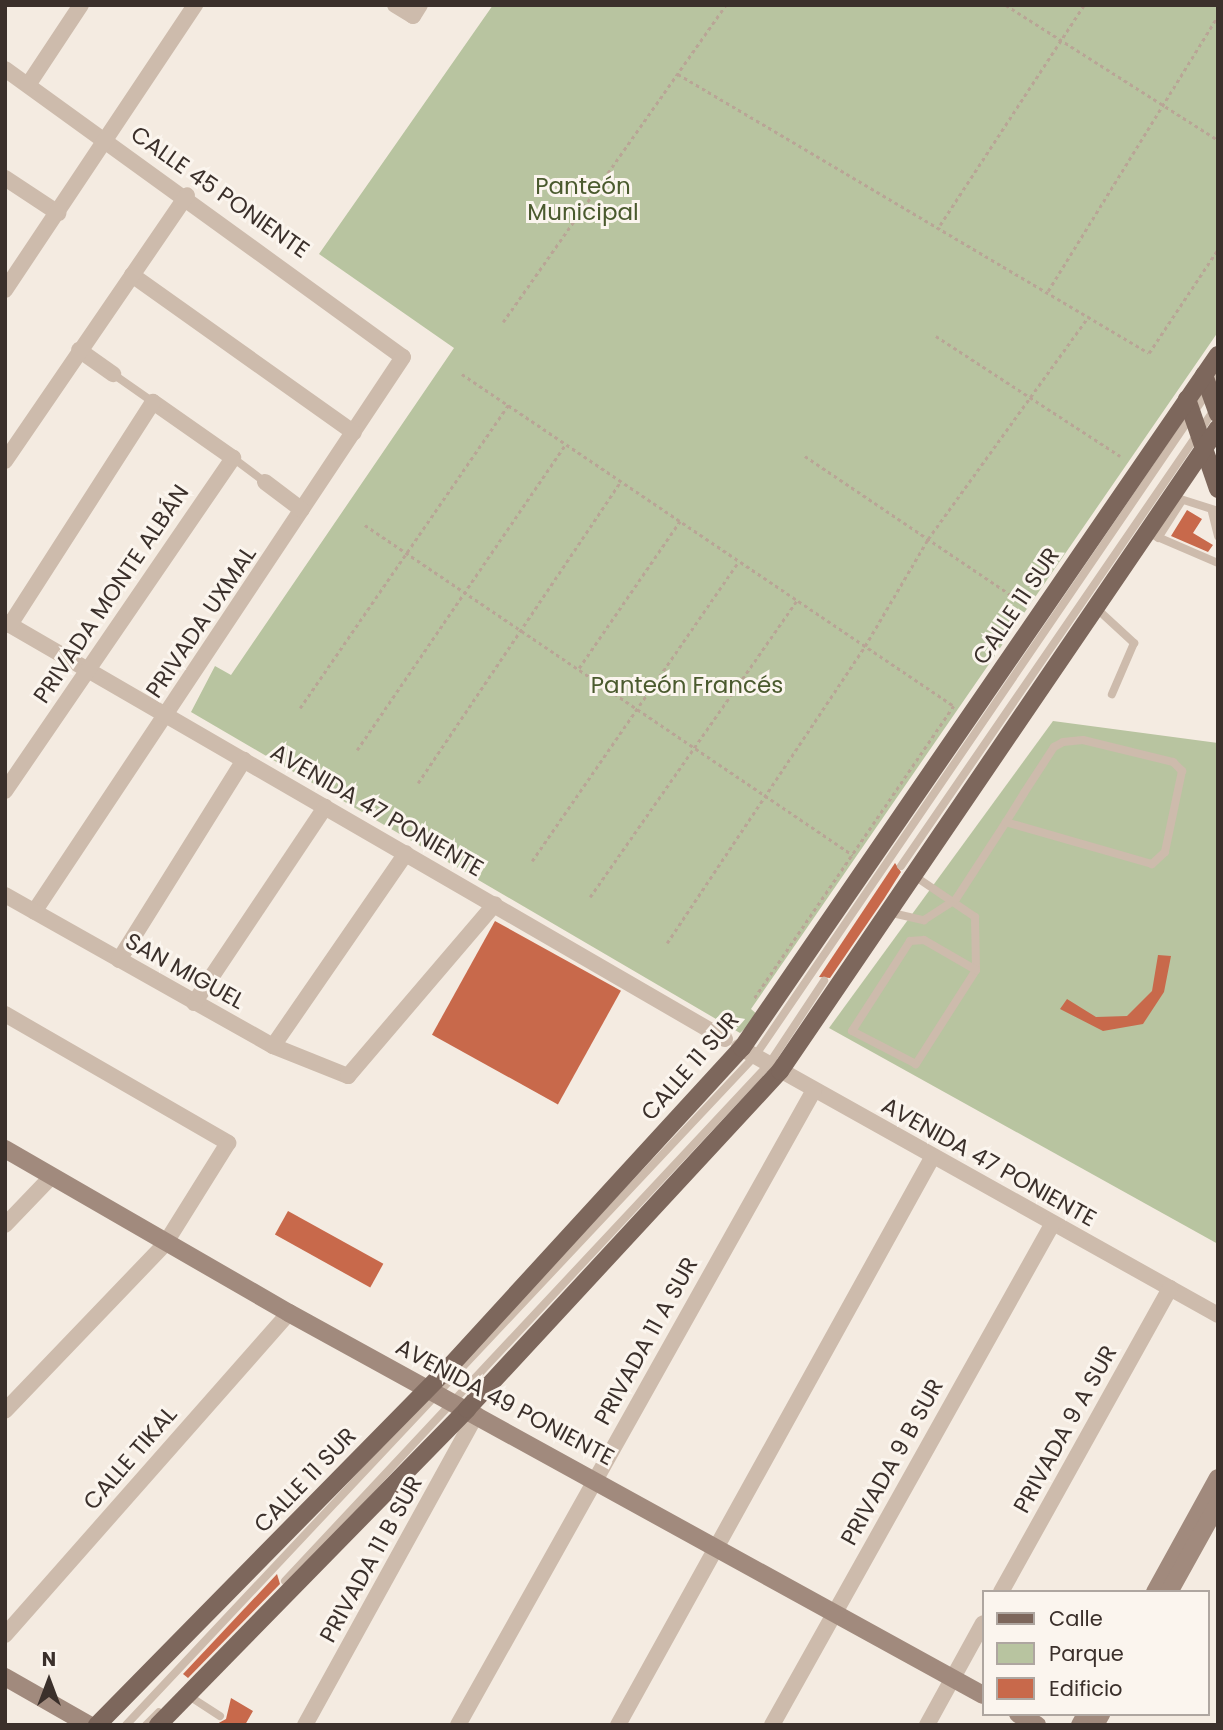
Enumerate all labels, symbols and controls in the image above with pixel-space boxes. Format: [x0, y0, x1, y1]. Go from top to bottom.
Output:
street label: CALLE 45 PONIENTE [125, 120, 315, 264]
park label: Panteón Municipal [527, 172, 639, 226]
street label: PRIVADA MONTE ALBÁN [28, 480, 194, 708]
street label: PRIVADA UXMAL [140, 541, 262, 703]
street label: CALLE 11 SUR [967, 542, 1065, 670]
park label: Panteón Francés [591, 671, 783, 699]
street label: AVENIDA 47 PONIENTE [266, 738, 488, 882]
street label: SAN MIGUEL [121, 927, 249, 1015]
street label: CALLE 11 SUR [635, 1006, 745, 1126]
street label: AVENIDA 47 PONIENTE [877, 1091, 1101, 1233]
street label: PRIVADA 11 A SUR [588, 1252, 704, 1430]
street label: AVENIDA 49 PONIENTE [391, 1333, 619, 1471]
street label: PRIVADA 9 A SUR [1008, 1340, 1122, 1518]
street label: PRIVADA 9 B SUR [835, 1374, 949, 1550]
street label: CALLE TIKAL [77, 1400, 183, 1516]
street label: CALLE 11 SUR [248, 1422, 362, 1538]
street label: PRIVADA 11 B SUR [314, 1471, 428, 1647]
legend [982, 1590, 1209, 1716]
text: Calle [1049, 1604, 1103, 1633]
text: Parque [1049, 1639, 1124, 1668]
north arrow [14, 1646, 84, 1716]
text: N [42, 1646, 56, 1673]
text: Edificio [1049, 1674, 1123, 1703]

